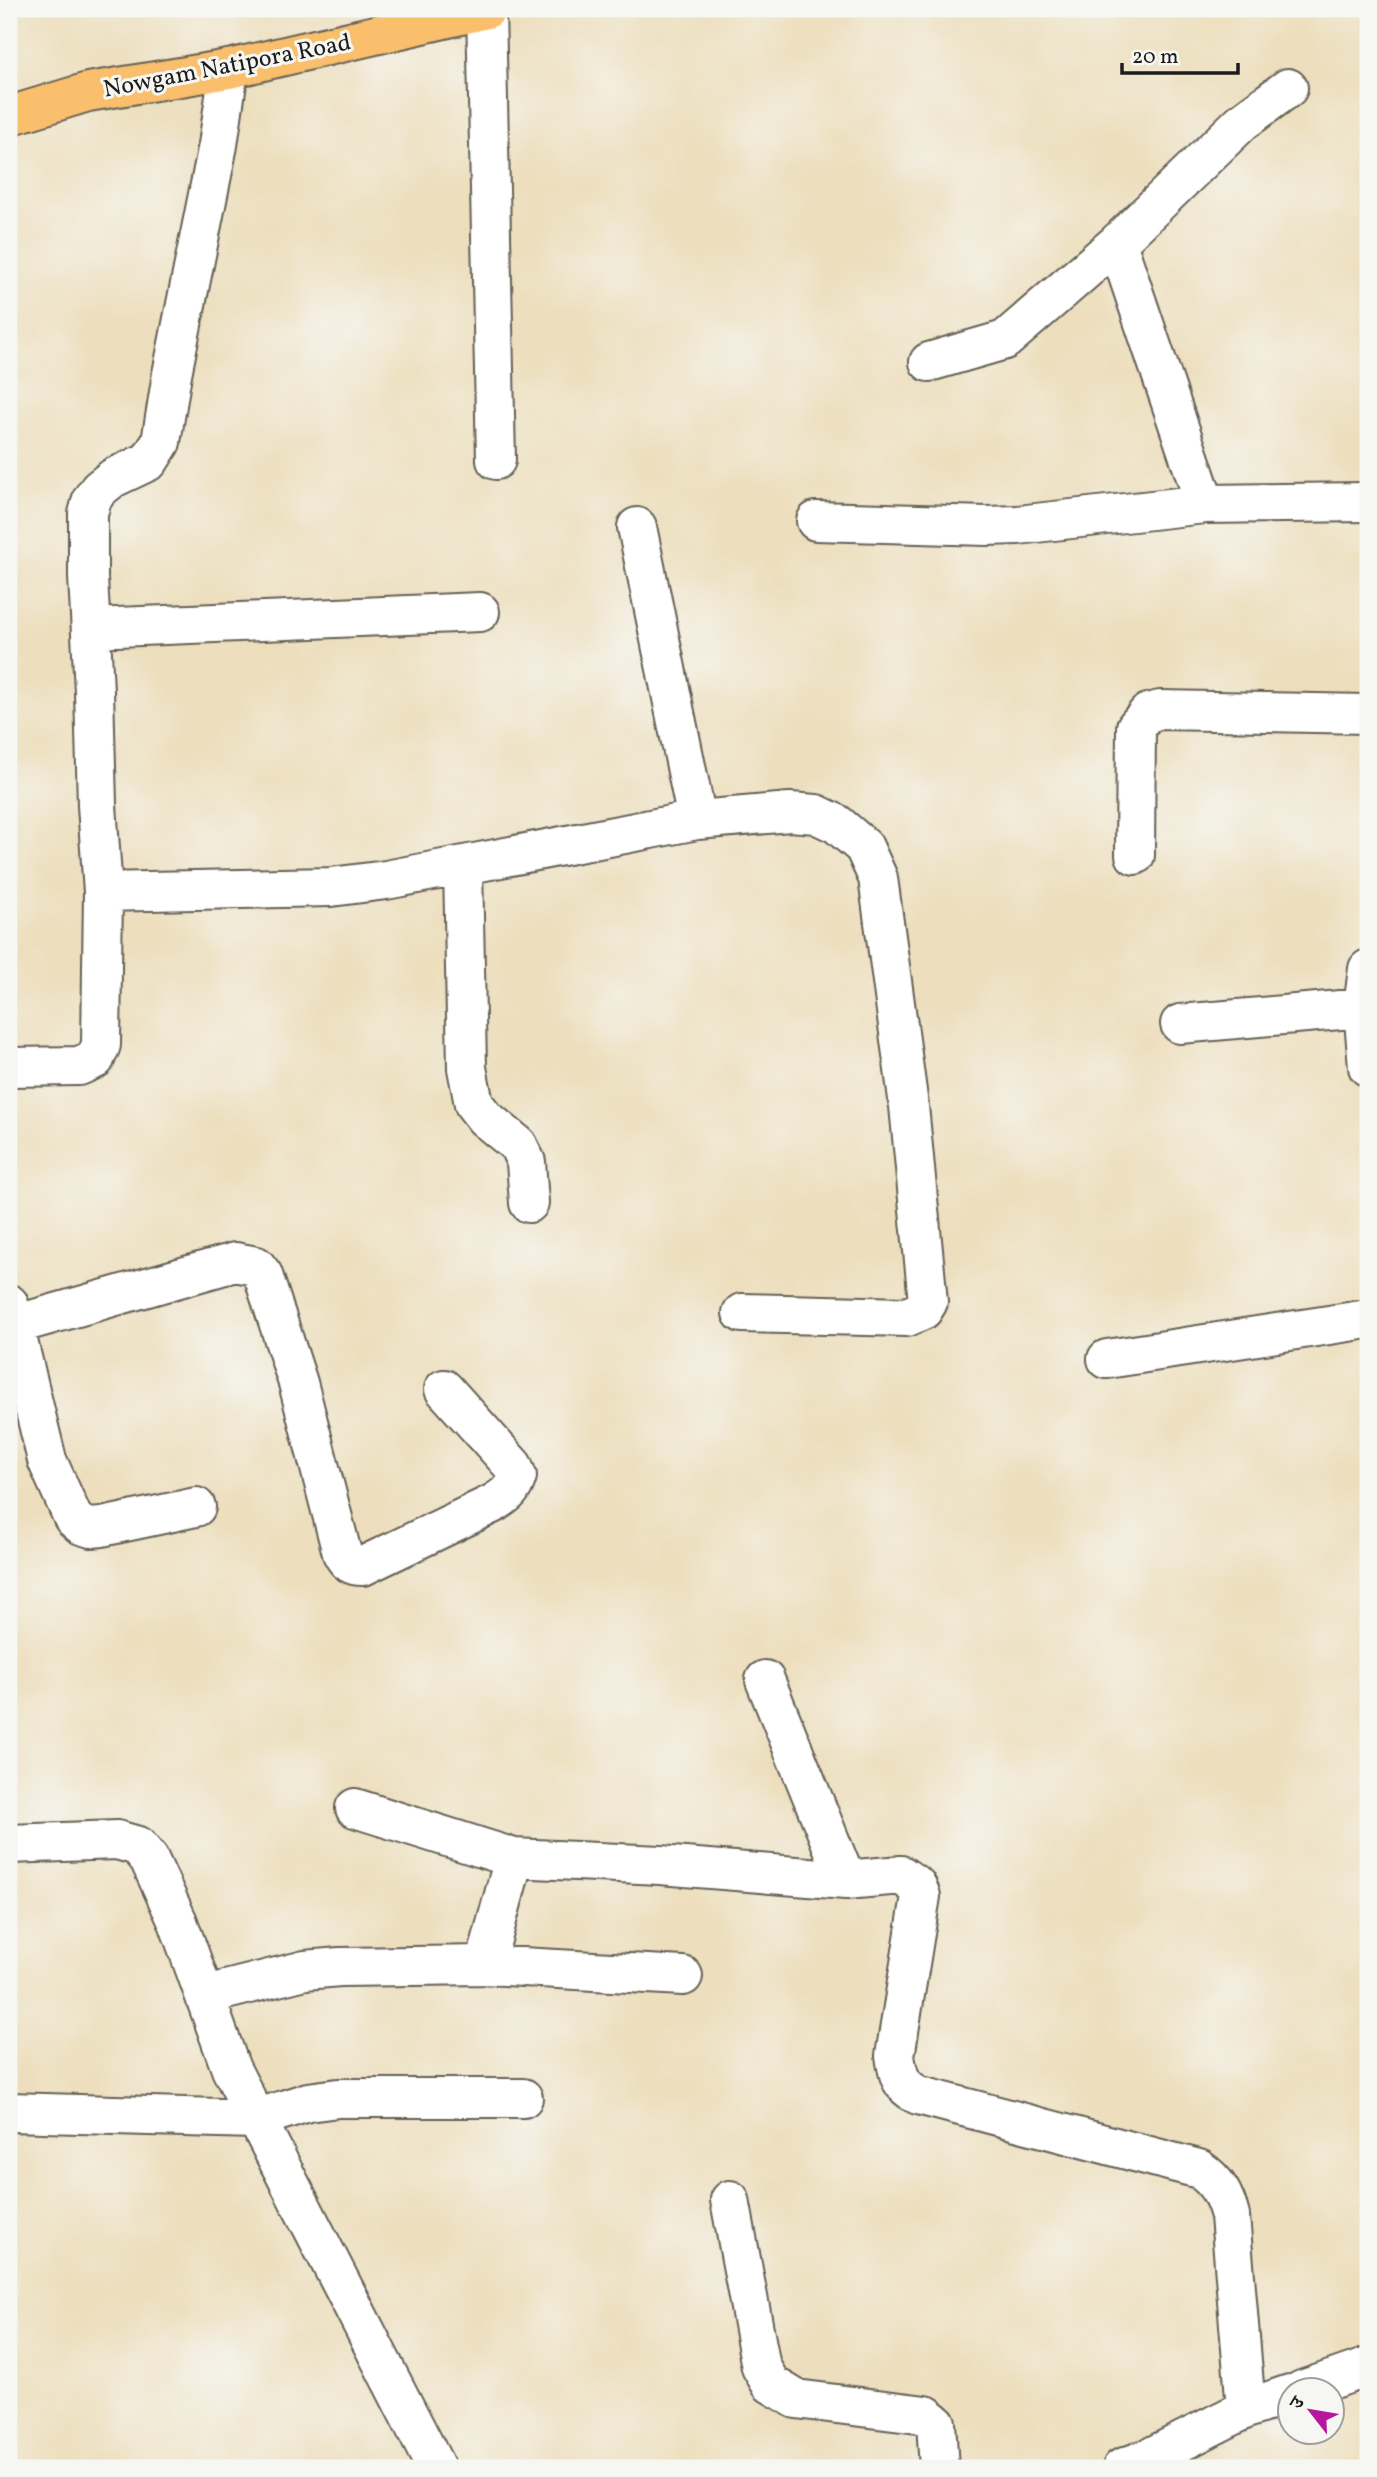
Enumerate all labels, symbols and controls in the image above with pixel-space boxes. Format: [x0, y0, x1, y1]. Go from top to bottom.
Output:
street label: Nowgam Natipora Road [101, 26, 354, 108]
scale bar [1122, 32, 1237, 76]
text: 20 m [1132, 43, 1178, 72]
north arrow [1276, 2376, 1346, 2446]
text: उ [1283, 2391, 1312, 2416]

